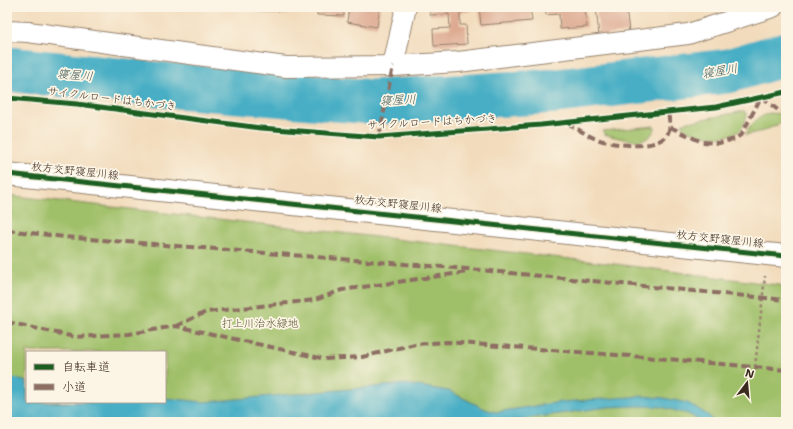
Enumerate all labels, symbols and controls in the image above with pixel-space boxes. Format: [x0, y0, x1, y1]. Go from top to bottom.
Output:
water label: 寝屋川 [701, 60, 739, 82]
water label: 寝屋川 [56, 65, 94, 85]
street label: サイクルロードはちかづき [46, 84, 178, 114]
water label: 寝屋川 [380, 91, 416, 109]
street label: サイクルロードはちかづき [367, 111, 497, 133]
street label: 枚方交野寝屋川線 [30, 159, 120, 183]
street label: 枚方交野寝屋川線 [353, 192, 443, 216]
street label: 枚方交野寝屋川線 [675, 227, 765, 251]
park label: 打上川治水緑地 [222, 316, 299, 331]
legend [26, 351, 166, 403]
text: 自転車道 [62, 359, 110, 375]
north arrow [727, 363, 767, 403]
text: N [743, 365, 756, 382]
text: 小道 [62, 379, 86, 395]

